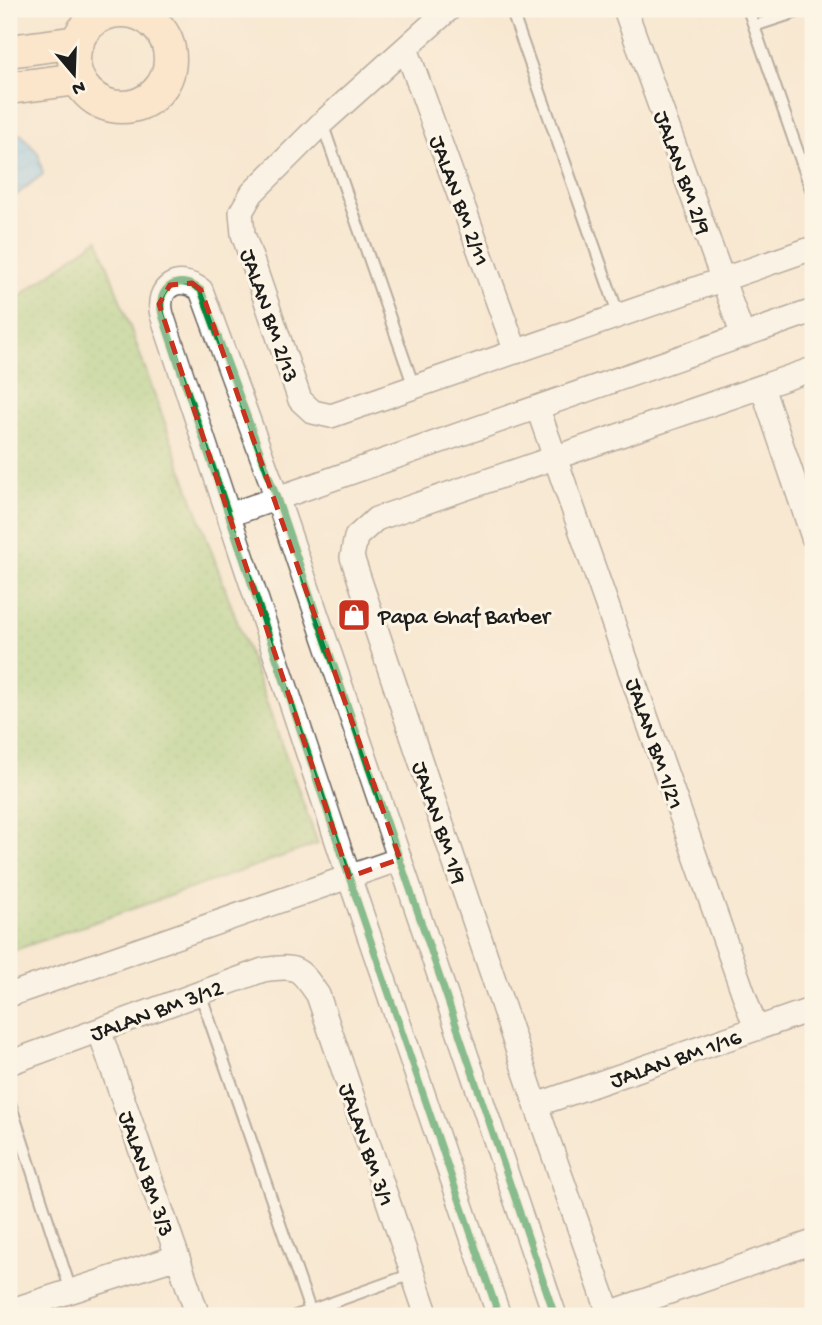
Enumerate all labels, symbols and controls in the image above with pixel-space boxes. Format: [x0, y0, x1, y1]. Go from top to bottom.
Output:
north arrow [38, 38, 108, 108]
text: N [69, 74, 88, 100]
street label: JALAN BM 2/9 [646, 108, 716, 239]
street label: JALAN BM 2/11 [422, 132, 494, 270]
street label: JALAN BM 2/13 [232, 246, 303, 386]
shop icon: Papa Ghaf Barber [335, 596, 373, 634]
place label: Papa Ghaf Barber [377, 605, 552, 632]
street label: JALAN BM 1/21 [618, 675, 688, 813]
street label: JALAN BM 1/9 [404, 758, 471, 888]
street label: JALAN BM 3/12 [87, 976, 227, 1049]
street label: JALAN BM 1/16 [607, 1025, 746, 1095]
street label: JALAN BM 3/1 [331, 1080, 398, 1210]
street label: JALAN BM 3/3 [111, 1108, 179, 1240]

